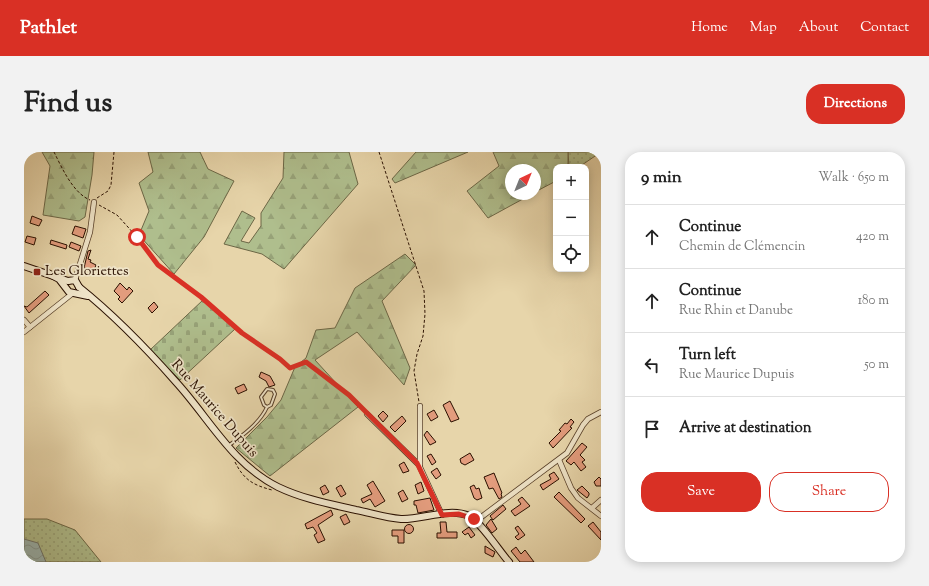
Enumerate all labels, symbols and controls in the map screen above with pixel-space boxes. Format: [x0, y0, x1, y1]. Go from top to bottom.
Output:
text: Pathlet [20, 15, 77, 42]
text: Home [691, 18, 728, 38]
text: Map [750, 18, 777, 38]
text: About [799, 18, 838, 38]
text: Contact [860, 18, 909, 38]
text: Find us [24, 84, 112, 124]
button: Directions [806, 84, 905, 124]
north arrow [505, 164, 541, 200]
map controls [553, 164, 589, 272]
button: + [553, 164, 589, 200]
text: 9 min [641, 166, 682, 190]
text: Walk · 650 m [818, 169, 889, 187]
button: − [553, 200, 589, 236]
text: Continue [679, 217, 741, 238]
icon: ahead [641, 226, 663, 248]
route start [128, 228, 146, 246]
text: 420 m [856, 228, 889, 246]
button: locate [553, 236, 589, 272]
text: Chemin de Clémencin [679, 238, 806, 256]
place label: Les Gloriettes [45, 262, 129, 282]
marker: Les Gloriettes [32, 267, 42, 277]
text: Continue [679, 281, 741, 302]
icon: ahead [641, 290, 663, 312]
text: 180 m [858, 292, 889, 310]
text: Rue Rhin et Danube [679, 302, 793, 320]
text: Turn left [679, 345, 736, 366]
icon: left [641, 354, 663, 376]
street label: Rue Maurice Dupuis [166, 356, 262, 462]
text: 50 m [864, 356, 889, 374]
text: Rue Maurice Dupuis [679, 366, 794, 384]
icon: arrive [641, 418, 663, 440]
text: Arrive at destination [679, 418, 812, 439]
button: Save [641, 472, 761, 512]
button: Share [769, 472, 889, 512]
route end [465, 510, 483, 528]

